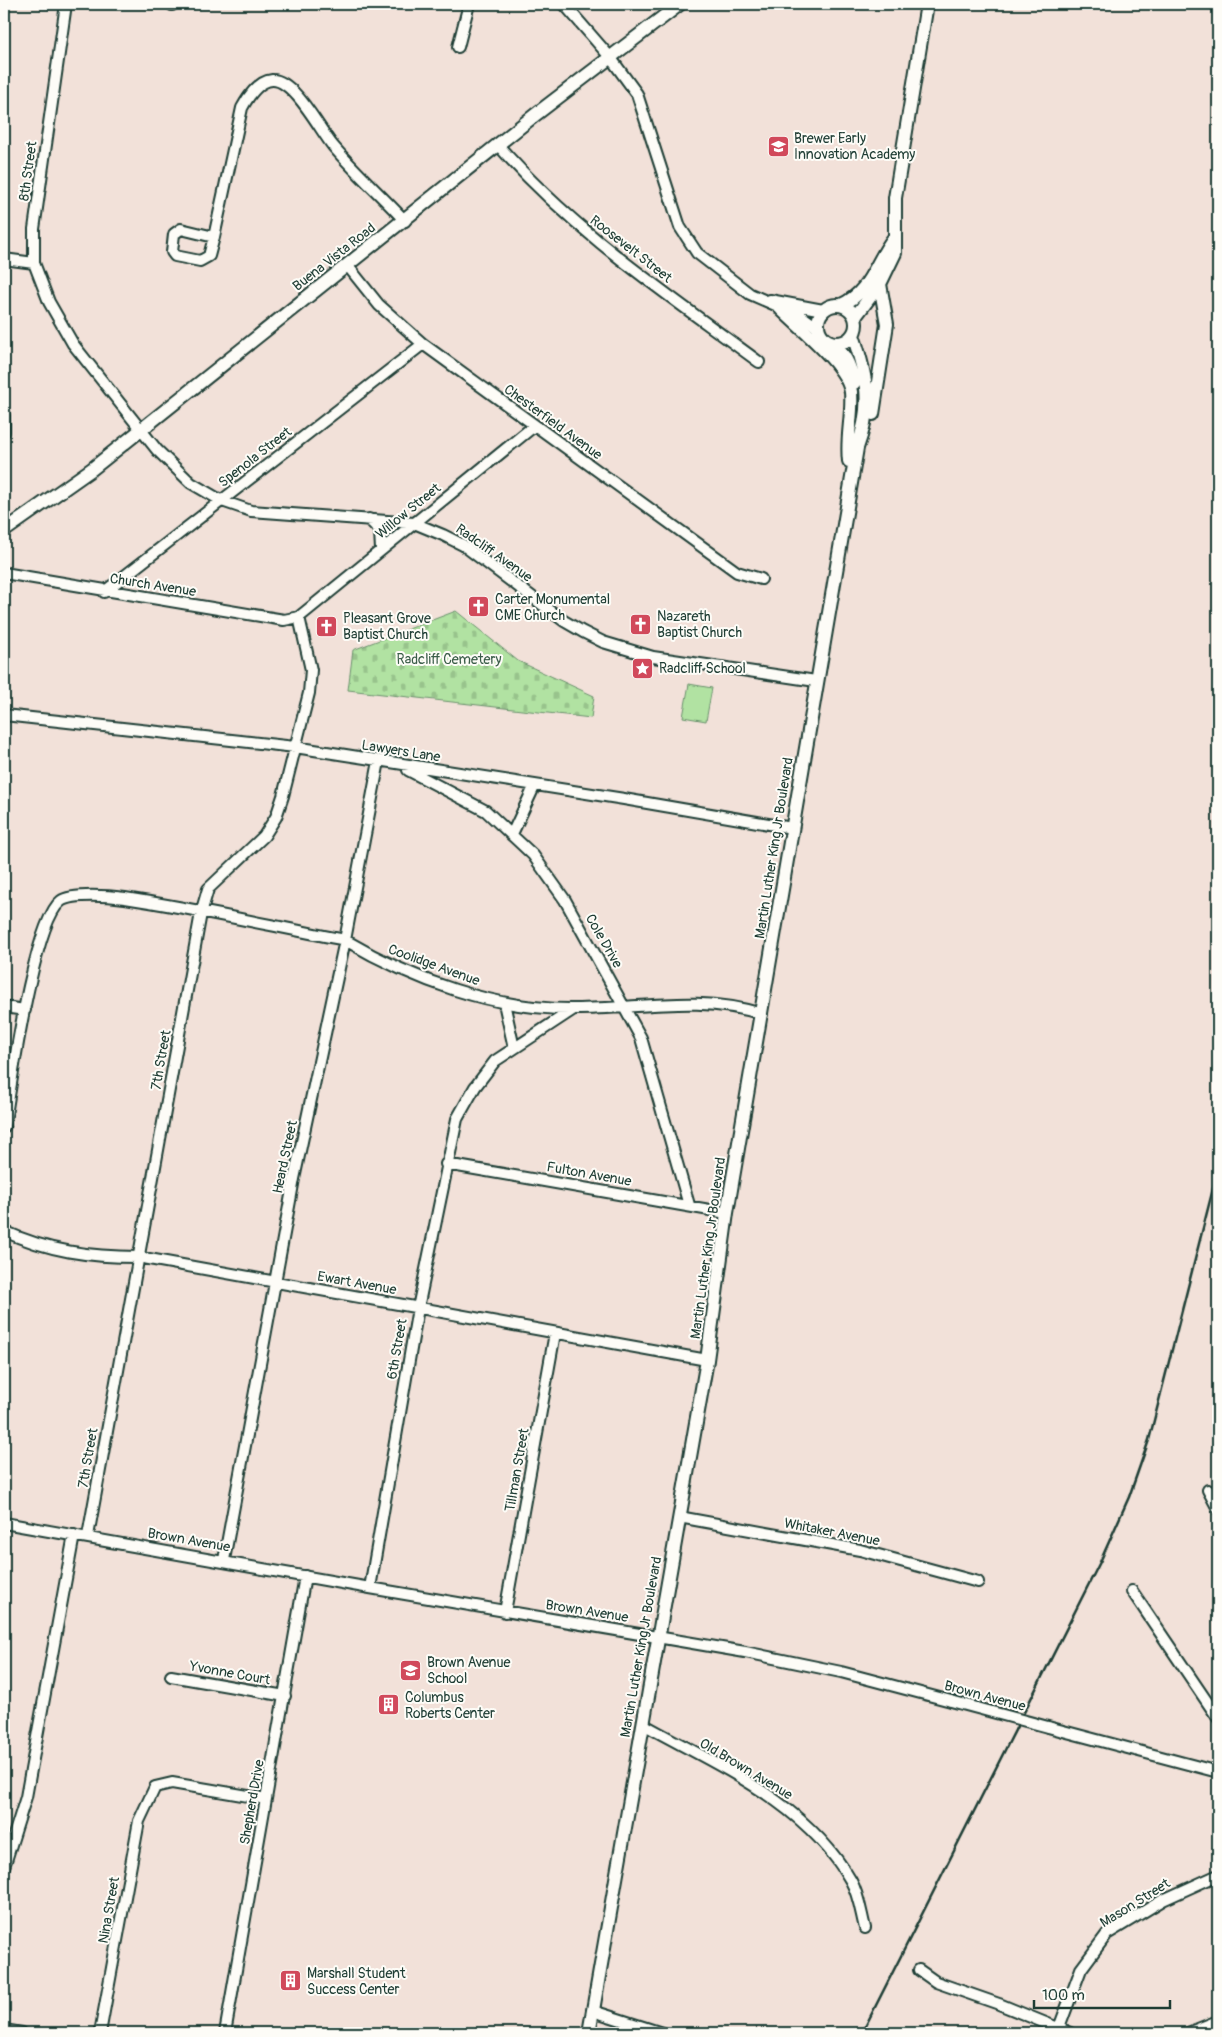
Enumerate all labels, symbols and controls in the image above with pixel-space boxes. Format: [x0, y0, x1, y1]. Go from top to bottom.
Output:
place label: Brewer Early Innovation Academy [794, 130, 915, 163]
school or university icon: Brewer Early Innovation Academy [766, 134, 790, 158]
street label: 8th Street [15, 140, 41, 202]
street label: Roosevelt Street [587, 212, 676, 287]
street label: Buena Vista Road [289, 219, 379, 295]
street label: Chesterfield Avenue [501, 381, 606, 463]
street label: Spenola Street [215, 423, 295, 491]
street label: Willow Street [372, 479, 444, 542]
street label: Radcliff Avenue [452, 520, 536, 586]
street label: Church Avenue [109, 570, 197, 600]
place label: Carter Monumental CME Church [495, 591, 610, 624]
church icon: Carter Monumental CME Church [467, 595, 491, 619]
place label: Nazareth Baptist Church [657, 608, 742, 641]
place label: Pleasant Grove Baptist Church [343, 610, 431, 643]
church icon: Nazareth Baptist Church [629, 612, 653, 636]
church icon: Pleasant Grove Baptist Church [315, 614, 339, 638]
park label: Radcliff Cemetery [397, 651, 501, 668]
place icon: Radcliff School [631, 656, 655, 680]
place label: Radcliff School [659, 660, 746, 677]
street label: Lawyers Lane [360, 736, 442, 766]
street label: Martin Luther King Jr Boulevard [751, 756, 797, 940]
street label: Cole Drive [582, 911, 626, 971]
street label: Coolidge Avenue [386, 941, 482, 989]
street label: 7th Street [147, 1028, 175, 1091]
street label: Heard Street [269, 1119, 301, 1195]
street label: Martin Luther King Jr Boulevard [687, 1156, 729, 1340]
street label: Fulton Avenue [545, 1158, 633, 1190]
street label: Ewart Avenue [316, 1268, 398, 1298]
street label: 6th Street [383, 1317, 411, 1381]
street label: 7th Street [74, 1426, 102, 1489]
street label: Tillman Street [501, 1427, 533, 1513]
street label: Whitaker Avenue [783, 1514, 881, 1550]
street label: Brown Avenue [146, 1524, 232, 1556]
street label: Martin Luther King Jr Boulevard [617, 1555, 665, 1739]
street label: Brown Avenue [544, 1596, 630, 1626]
place label: Brown Avenue School [427, 1654, 511, 1687]
street label: Yvonne Court [187, 1657, 272, 1689]
school or university icon: Brown Avenue School [399, 1658, 423, 1682]
street label: Brown Avenue [942, 1677, 1028, 1715]
place label: Columbus Roberts Center [405, 1689, 495, 1722]
building icon: Columbus Roberts Center [377, 1693, 401, 1717]
street label: Old Brown Avenue [696, 1735, 796, 1804]
street label: Shepherd Drive [236, 1758, 268, 1846]
street label: Nina Street [95, 1875, 123, 1945]
street label: Mason Street [1097, 1875, 1173, 1931]
place label: Marshall Student Success Center [307, 1965, 406, 1998]
building icon: Marshall Student Success Center [279, 1969, 303, 1993]
scale bar [1034, 1977, 1171, 2009]
text: 100 m [1042, 1986, 1085, 2005]

